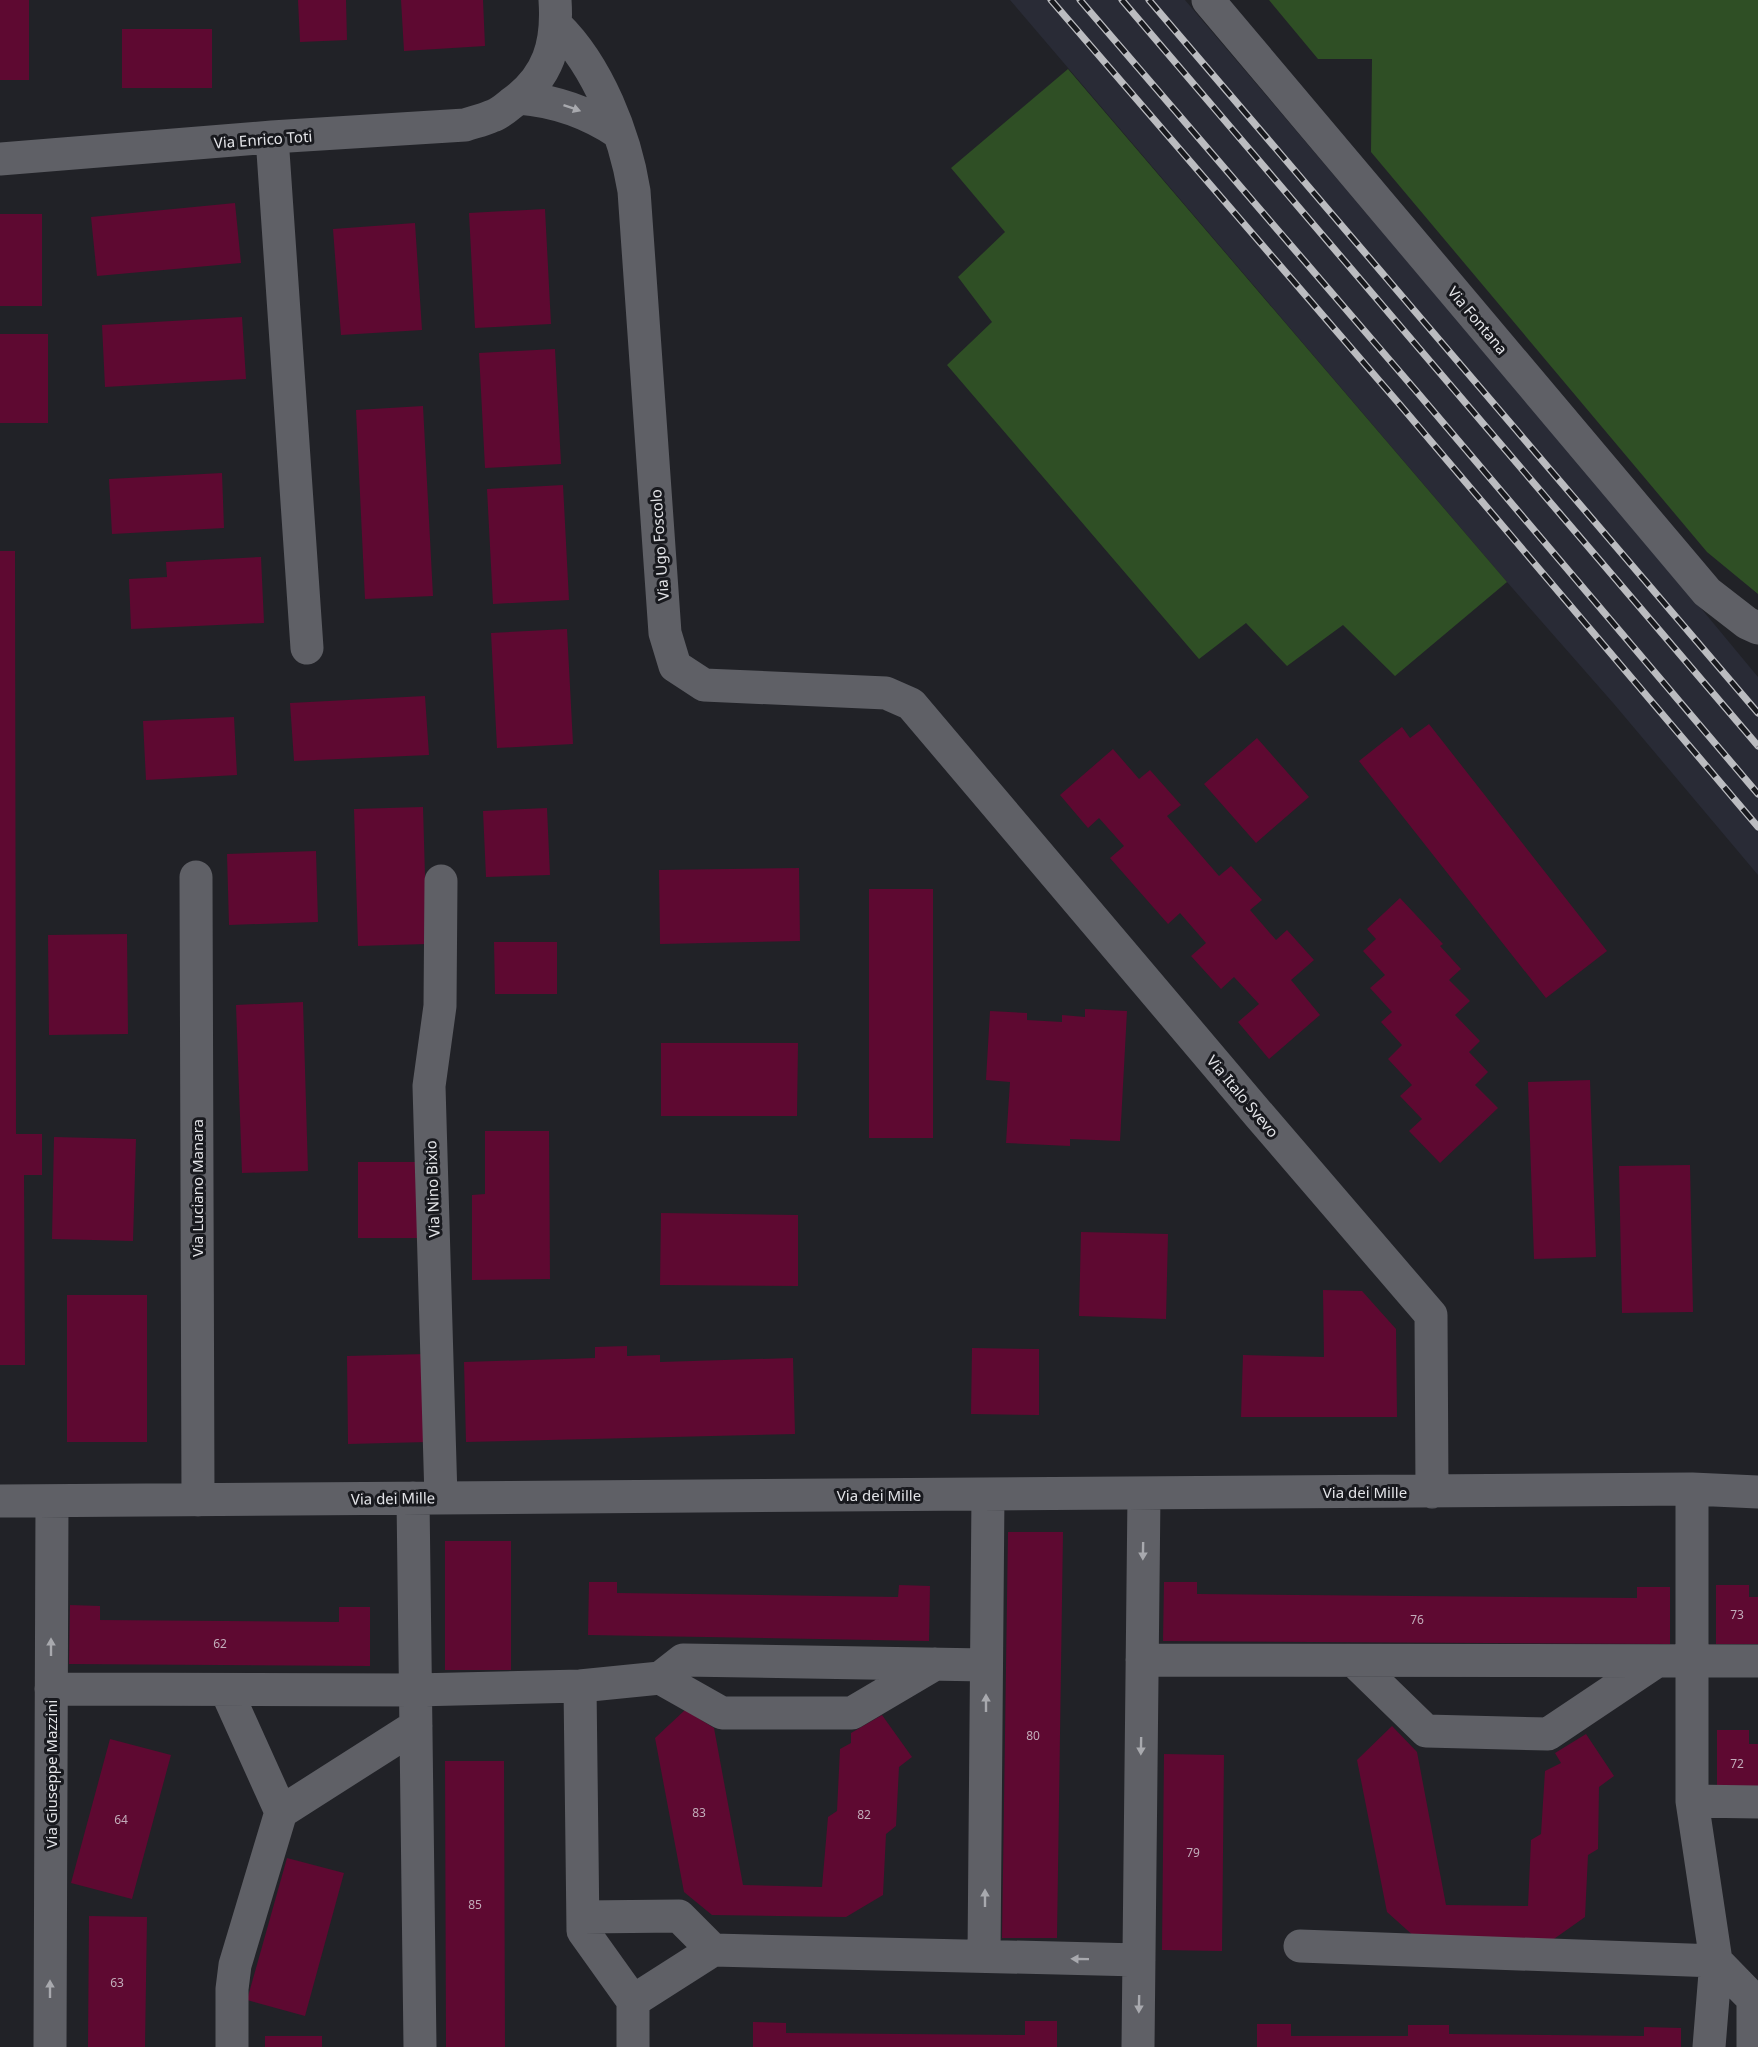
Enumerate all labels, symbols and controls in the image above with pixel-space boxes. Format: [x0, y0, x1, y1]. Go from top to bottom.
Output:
one-way arrow [563, 104, 581, 114]
street label: Via Enrico Toti [213, 126, 313, 152]
street label: Via Fontana [1444, 282, 1512, 358]
street label: Via Ugo Foscolo [645, 489, 673, 601]
street label: Via Italo Svevo [1203, 1051, 1283, 1141]
street label: Via Luciano Manara [187, 1119, 207, 1257]
street label: Via Nino Bixio [420, 1140, 444, 1238]
street label: Via dei Mille [1323, 1482, 1407, 1502]
street label: Via dei Mille [837, 1485, 921, 1505]
street label: Via dei Mille [351, 1487, 435, 1509]
one-way arrow [1139, 1542, 1148, 1561]
house number: 73 [1730, 1606, 1744, 1623]
house number: 76 [1410, 1611, 1424, 1628]
house number: 62 [213, 1635, 227, 1652]
one-way arrow [46, 1637, 56, 1656]
one-way arrow [981, 1693, 991, 1712]
street label: Via Giuseppe Mazzini [41, 1700, 61, 1848]
house number: 80 [1026, 1727, 1040, 1744]
one-way arrow [1136, 1737, 1146, 1756]
house number: 72 [1730, 1755, 1744, 1772]
house number: 83 [692, 1804, 706, 1821]
house number: 82 [857, 1806, 871, 1823]
house number: 64 [114, 1811, 128, 1828]
house number: 79 [1186, 1844, 1200, 1861]
one-way arrow [980, 1888, 990, 1907]
house number: 85 [468, 1896, 482, 1913]
one-way arrow [1071, 1954, 1090, 1963]
house number: 63 [110, 1974, 124, 1991]
one-way arrow [45, 1979, 55, 1998]
one-way arrow [1134, 1995, 1143, 2014]

